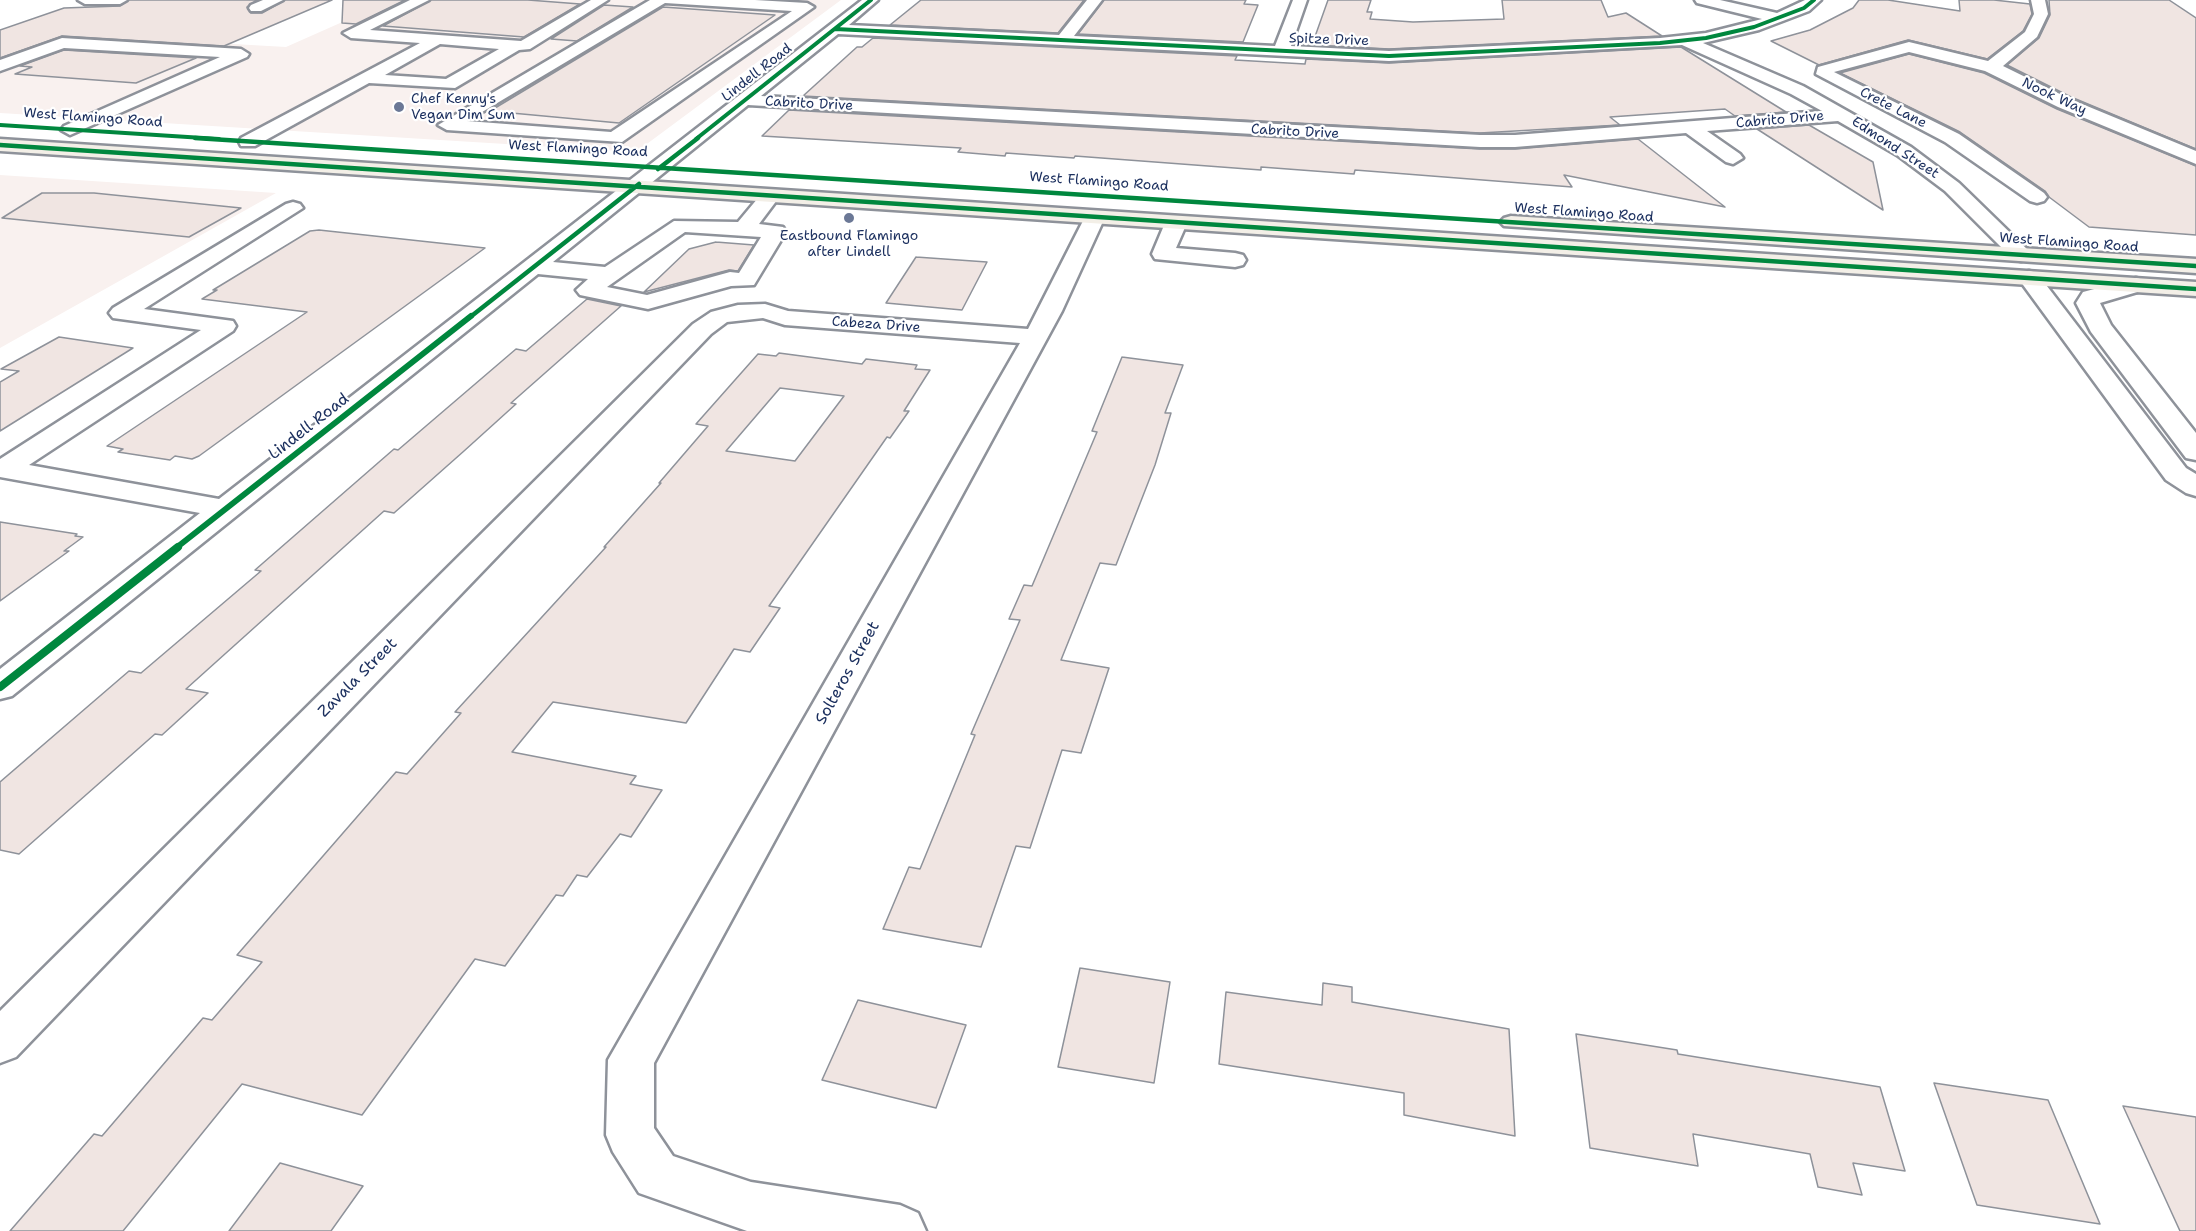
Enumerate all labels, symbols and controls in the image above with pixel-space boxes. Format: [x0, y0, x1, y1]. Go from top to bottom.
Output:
street label: Spitze Drive [1289, 30, 1369, 50]
street label: Lindell Road [719, 40, 795, 106]
street label: Nook Way [2019, 75, 2089, 119]
street label: Crete Lane [1857, 84, 1929, 132]
place label: Chef Kenny's Vegan Dim Sum [411, 91, 515, 124]
street label: Cabrito Drive [764, 93, 854, 115]
marker: Chef Kenny's Vegan Dim Sum [392, 100, 406, 114]
street label: West Flamingo Road [23, 105, 163, 131]
street label: Cabrito Drive [1735, 108, 1825, 132]
street label: Edmond Street [1848, 113, 1942, 183]
street label: Cabrito Drive [1250, 121, 1340, 143]
street label: West Flamingo Road [508, 137, 648, 161]
street label: West Flamingo Road [1029, 169, 1169, 195]
street label: West Flamingo Road [1514, 200, 1654, 226]
marker: Eastbound Flamingo after Lindell [842, 211, 856, 225]
place label: Eastbound Flamingo after Lindell [780, 228, 918, 260]
street label: West Flamingo Road [1999, 230, 2139, 256]
street label: Cabeza Drive [831, 314, 921, 336]
street label: Lindell Road [265, 390, 353, 464]
street label: Solteros Street [812, 618, 884, 728]
street label: Zavala Street [314, 634, 402, 722]

